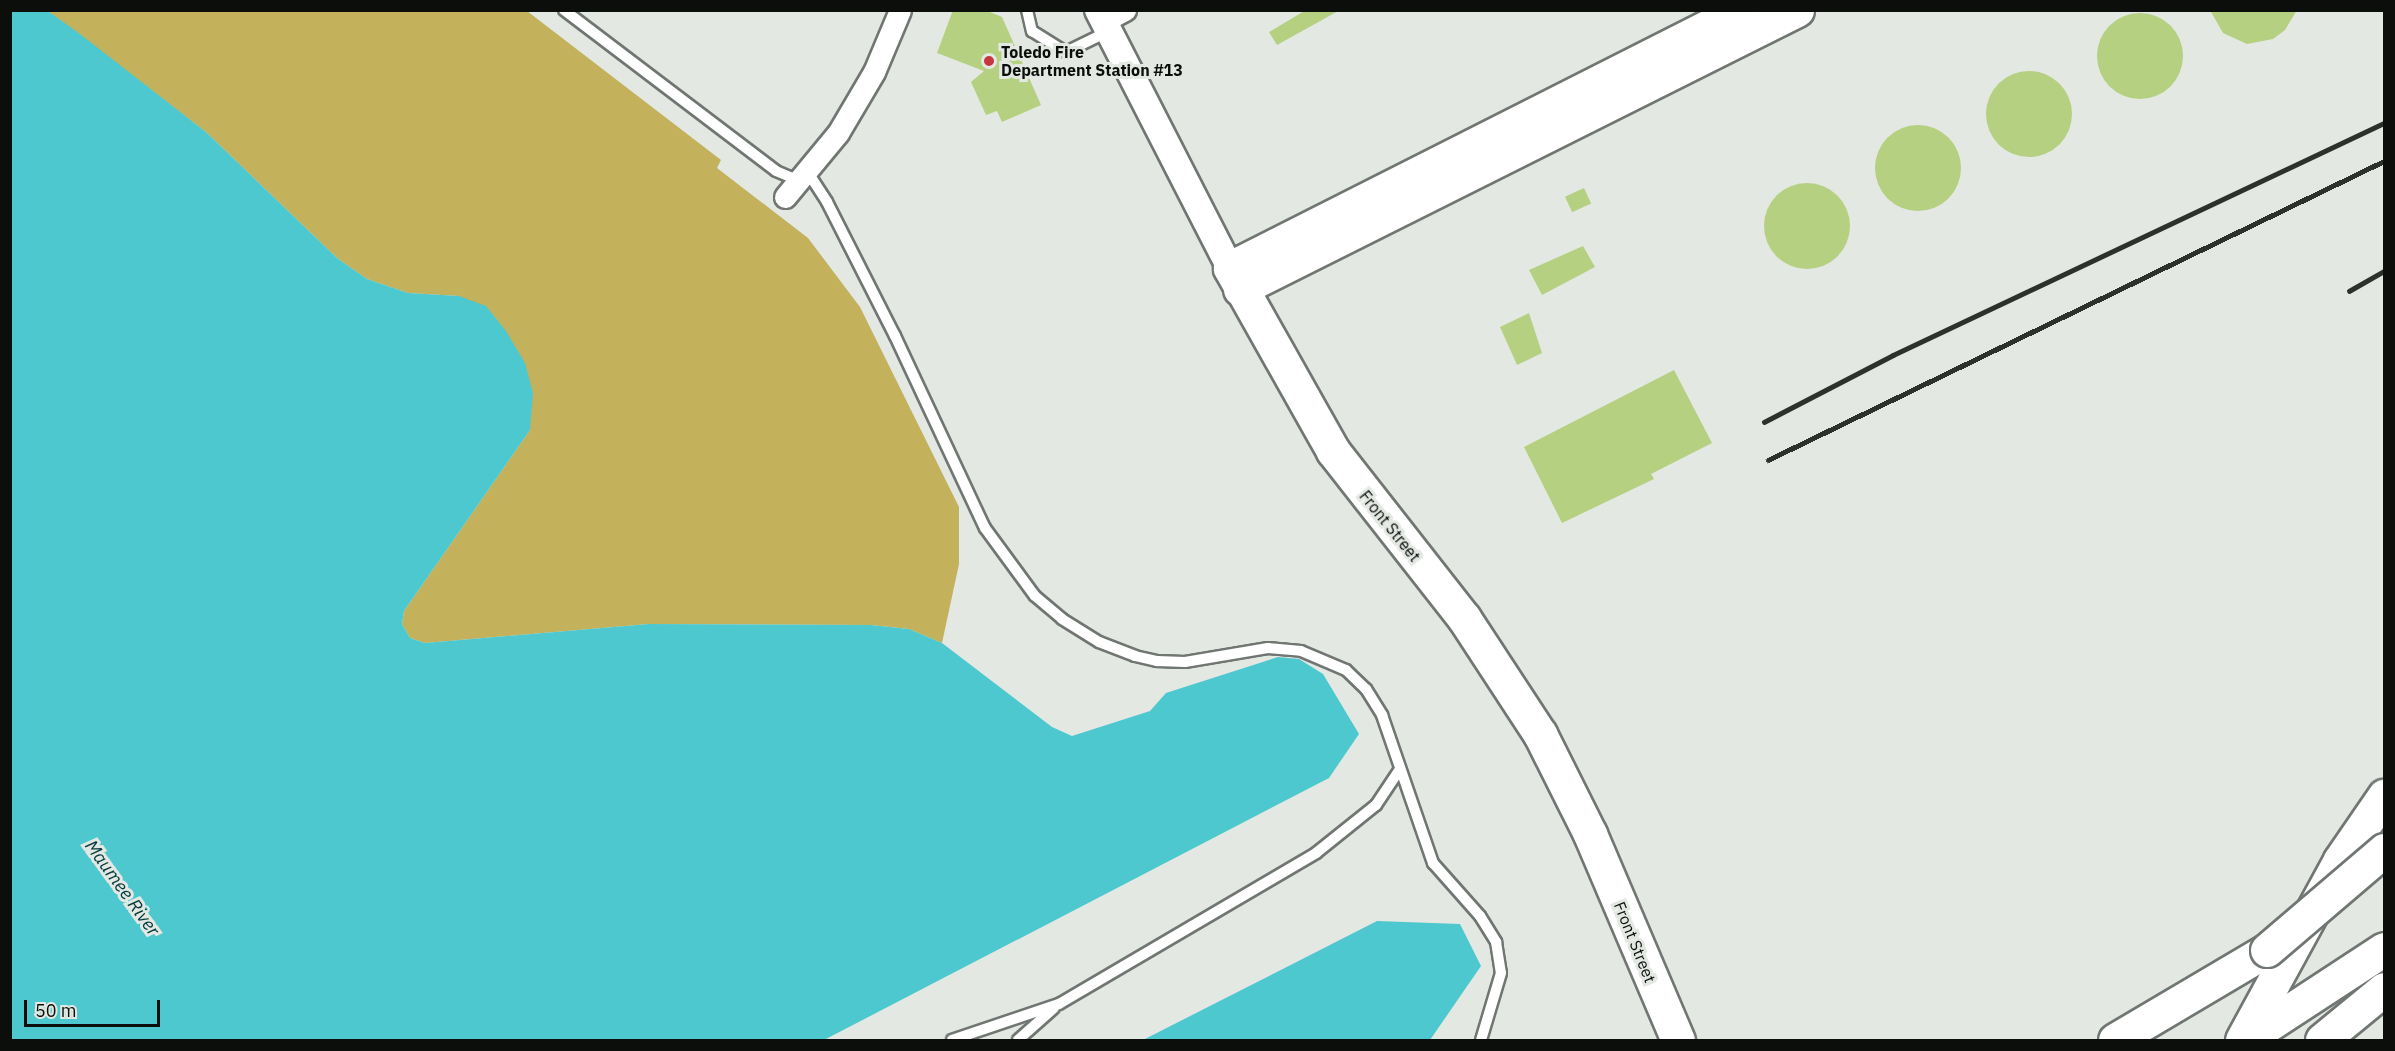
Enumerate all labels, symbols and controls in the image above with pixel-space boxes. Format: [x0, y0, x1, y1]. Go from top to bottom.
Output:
place label: Toledo Fire Department Station #13 [1001, 42, 1183, 80]
marker: Toledo Fire Department Station #13 [982, 54, 996, 68]
street label: Front Street [1356, 487, 1424, 565]
water label: Maumee River [80, 836, 164, 940]
street label: Front Street [1610, 899, 1660, 985]
scale bar [27, 988, 164, 1026]
text: 50 m [35, 999, 77, 1022]

